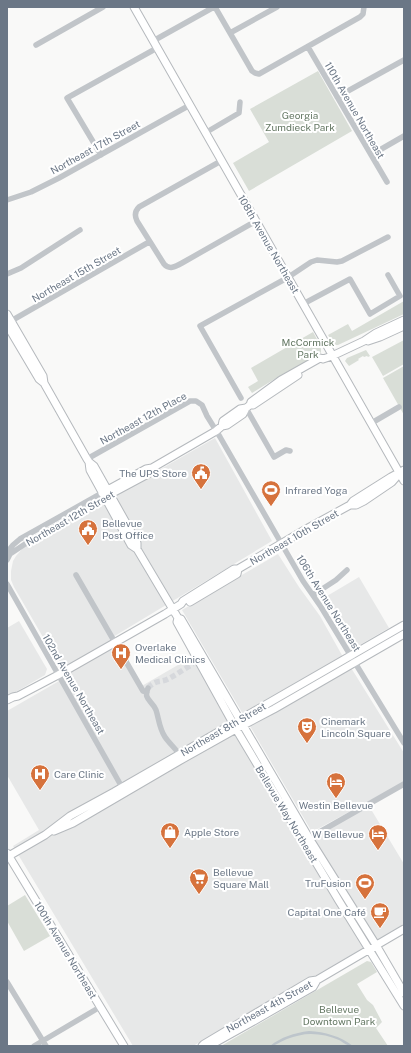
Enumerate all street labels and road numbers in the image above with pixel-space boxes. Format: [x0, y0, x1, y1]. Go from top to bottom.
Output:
street label: 110th Avenue Northeast [322, 60, 388, 161]
street label: Northeast 17th Street [48, 117, 142, 177]
street label: 108th Avenue Northeast [236, 193, 302, 296]
street label: Northeast 15th Street [29, 244, 123, 304]
street label: Northeast 12th Place [98, 389, 189, 447]
street label: Northeast 12th Street [24, 488, 116, 548]
street label: Northeast 10th Street [248, 507, 341, 567]
street label: 106th Avenue Northeast [294, 552, 364, 654]
street label: 102nd Avenue Northeast [40, 632, 108, 736]
street label: Northeast 8th Street [178, 700, 268, 758]
street label: Bellevue Way Northeast [253, 763, 321, 865]
street label: 100th Avenue Northeast [32, 899, 100, 1001]
street label: Northeast 4th Street [224, 977, 314, 1035]

